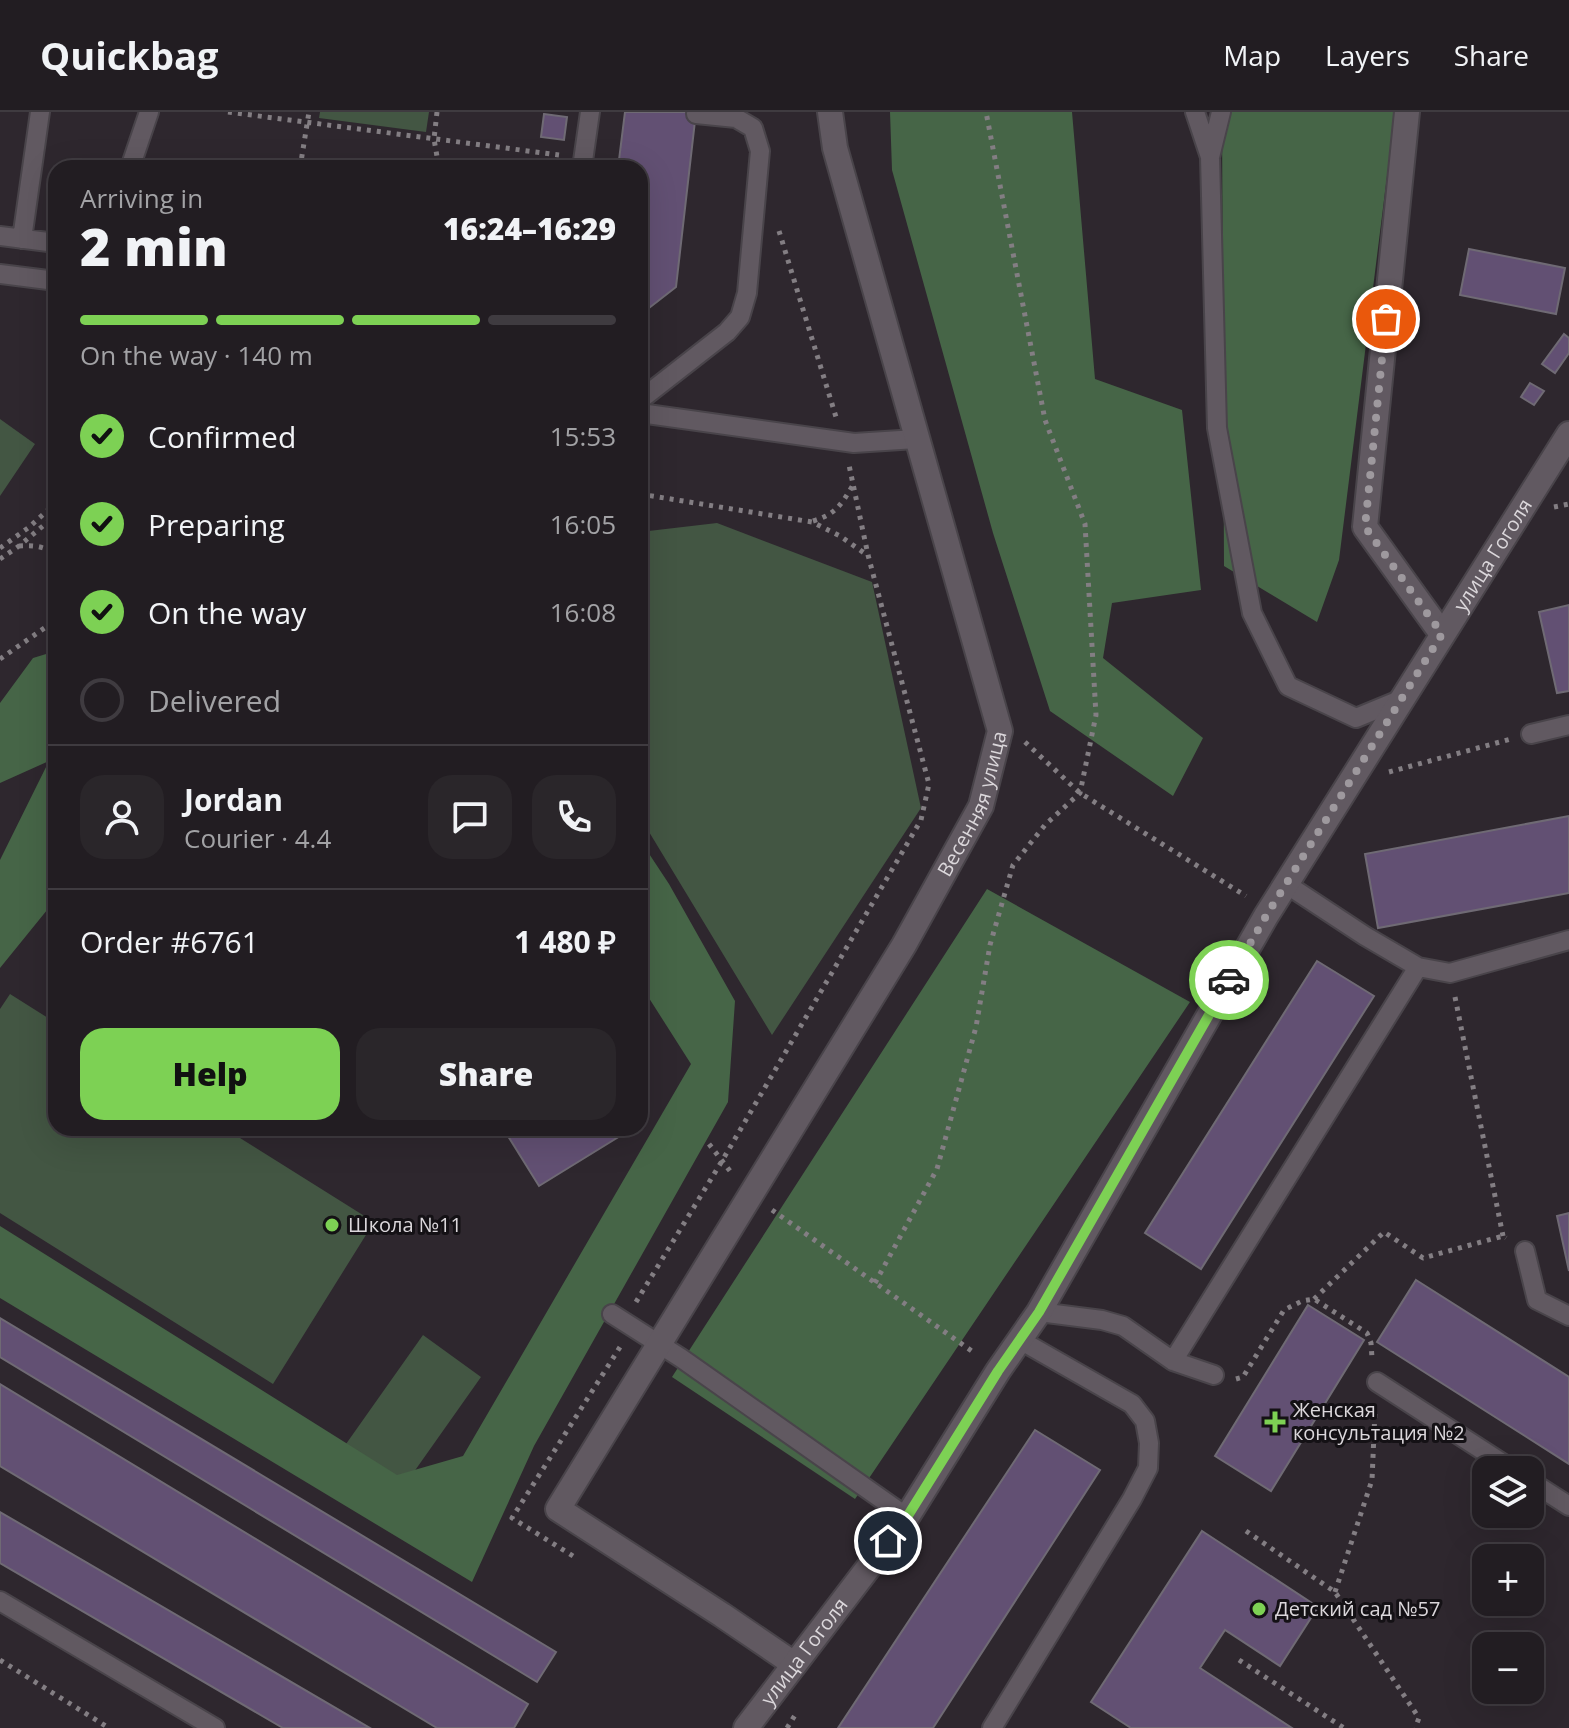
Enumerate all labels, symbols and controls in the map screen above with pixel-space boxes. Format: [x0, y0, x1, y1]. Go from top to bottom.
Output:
text: Quickbag [40, 29, 218, 81]
text: Map [1223, 36, 1281, 74]
text: Layers [1325, 36, 1410, 74]
text: Share [1454, 36, 1529, 74]
text: Arriving in [80, 180, 203, 216]
text: 16:24–16:29 [443, 208, 616, 249]
text: 2 min [80, 210, 228, 281]
pin [1352, 285, 1420, 353]
icon: bag [1364, 297, 1408, 341]
text: On the way · 140 m [80, 337, 313, 373]
icon: check [80, 414, 124, 458]
text: Confirmed [148, 416, 296, 457]
text: 15:53 [550, 418, 616, 454]
street label: улица Гоголя [1447, 493, 1538, 617]
icon: check [80, 502, 124, 546]
text: Preparing [148, 504, 285, 545]
text: 16:05 [550, 506, 616, 542]
icon: check [80, 590, 124, 634]
text: On the way [148, 592, 306, 633]
text: 16:08 [550, 594, 616, 630]
text: Delivered [148, 680, 281, 721]
street label: Весенняя улица [931, 728, 1012, 881]
button: person [80, 775, 164, 859]
button: chat [428, 775, 512, 859]
button: phone [532, 775, 616, 859]
text: Jordan [184, 779, 283, 820]
text: Courier · 4.4 [184, 820, 331, 856]
text: Order #6761 [80, 921, 259, 962]
text: 1 480 ₽ [514, 921, 616, 962]
courier [1189, 940, 1269, 1020]
icon: car [1207, 958, 1251, 1002]
button: Help [80, 1028, 340, 1120]
button: Share [356, 1028, 616, 1120]
place label: Школа №11 [348, 1211, 462, 1238]
marker: Школа №11 [323, 1216, 341, 1234]
place label: Женская консультация №2 [1293, 1396, 1465, 1446]
marker: Женская консультация №2 [1264, 1411, 1286, 1433]
map controls [1472, 1456, 1544, 1704]
button: layers [1472, 1456, 1544, 1528]
pin [854, 1507, 922, 1575]
icon: home [866, 1519, 910, 1563]
button: + [1472, 1544, 1544, 1616]
street label: улица Гоголя [754, 1592, 854, 1711]
place label: Детский сад №57 [1275, 1595, 1441, 1622]
marker: Детский сад №57 [1250, 1600, 1268, 1618]
button: − [1472, 1632, 1544, 1704]

